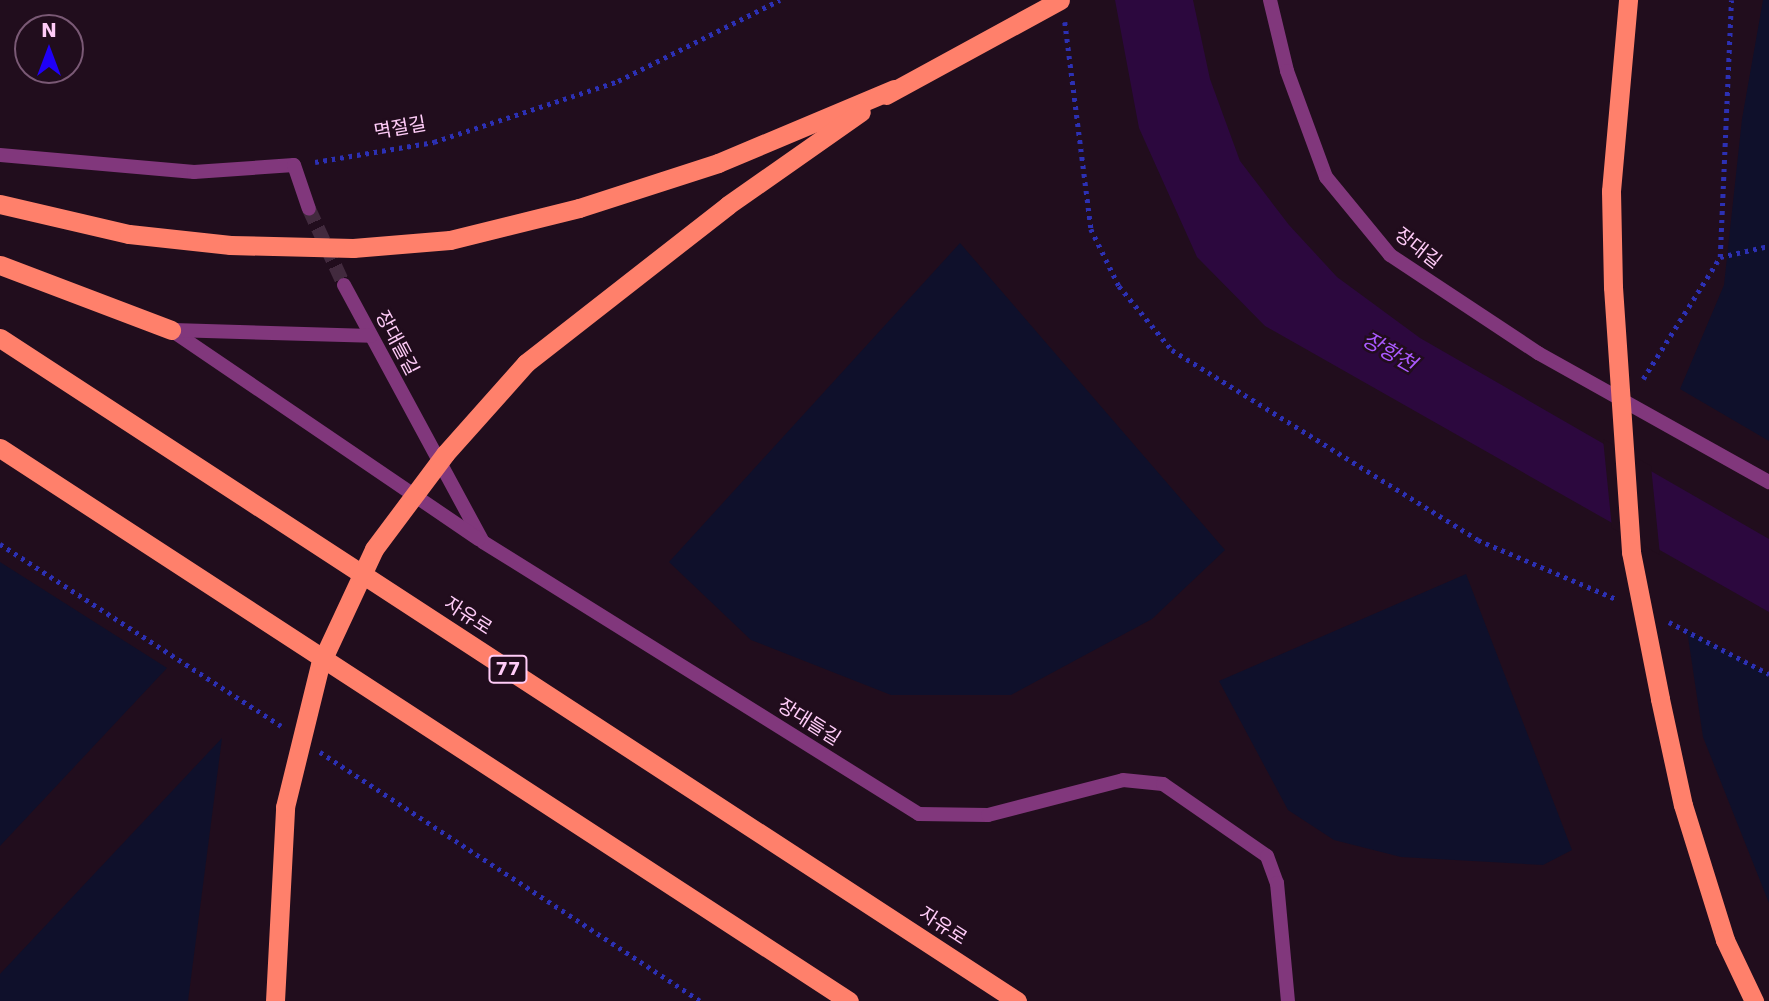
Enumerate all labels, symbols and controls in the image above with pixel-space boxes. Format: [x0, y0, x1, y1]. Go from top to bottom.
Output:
north arrow [14, 14, 84, 84]
text: N [41, 19, 57, 41]
street label: 멱절길 [372, 112, 428, 144]
street label: 장대길 [1390, 223, 1446, 273]
street label: 장대들길 [371, 307, 423, 379]
water label: 장항천 [1358, 327, 1420, 377]
street label: 자유로 [440, 592, 496, 640]
road number: 77 [487, 654, 529, 684]
street label: 장대들길 [773, 694, 845, 750]
street label: 자유로 [915, 902, 971, 950]

